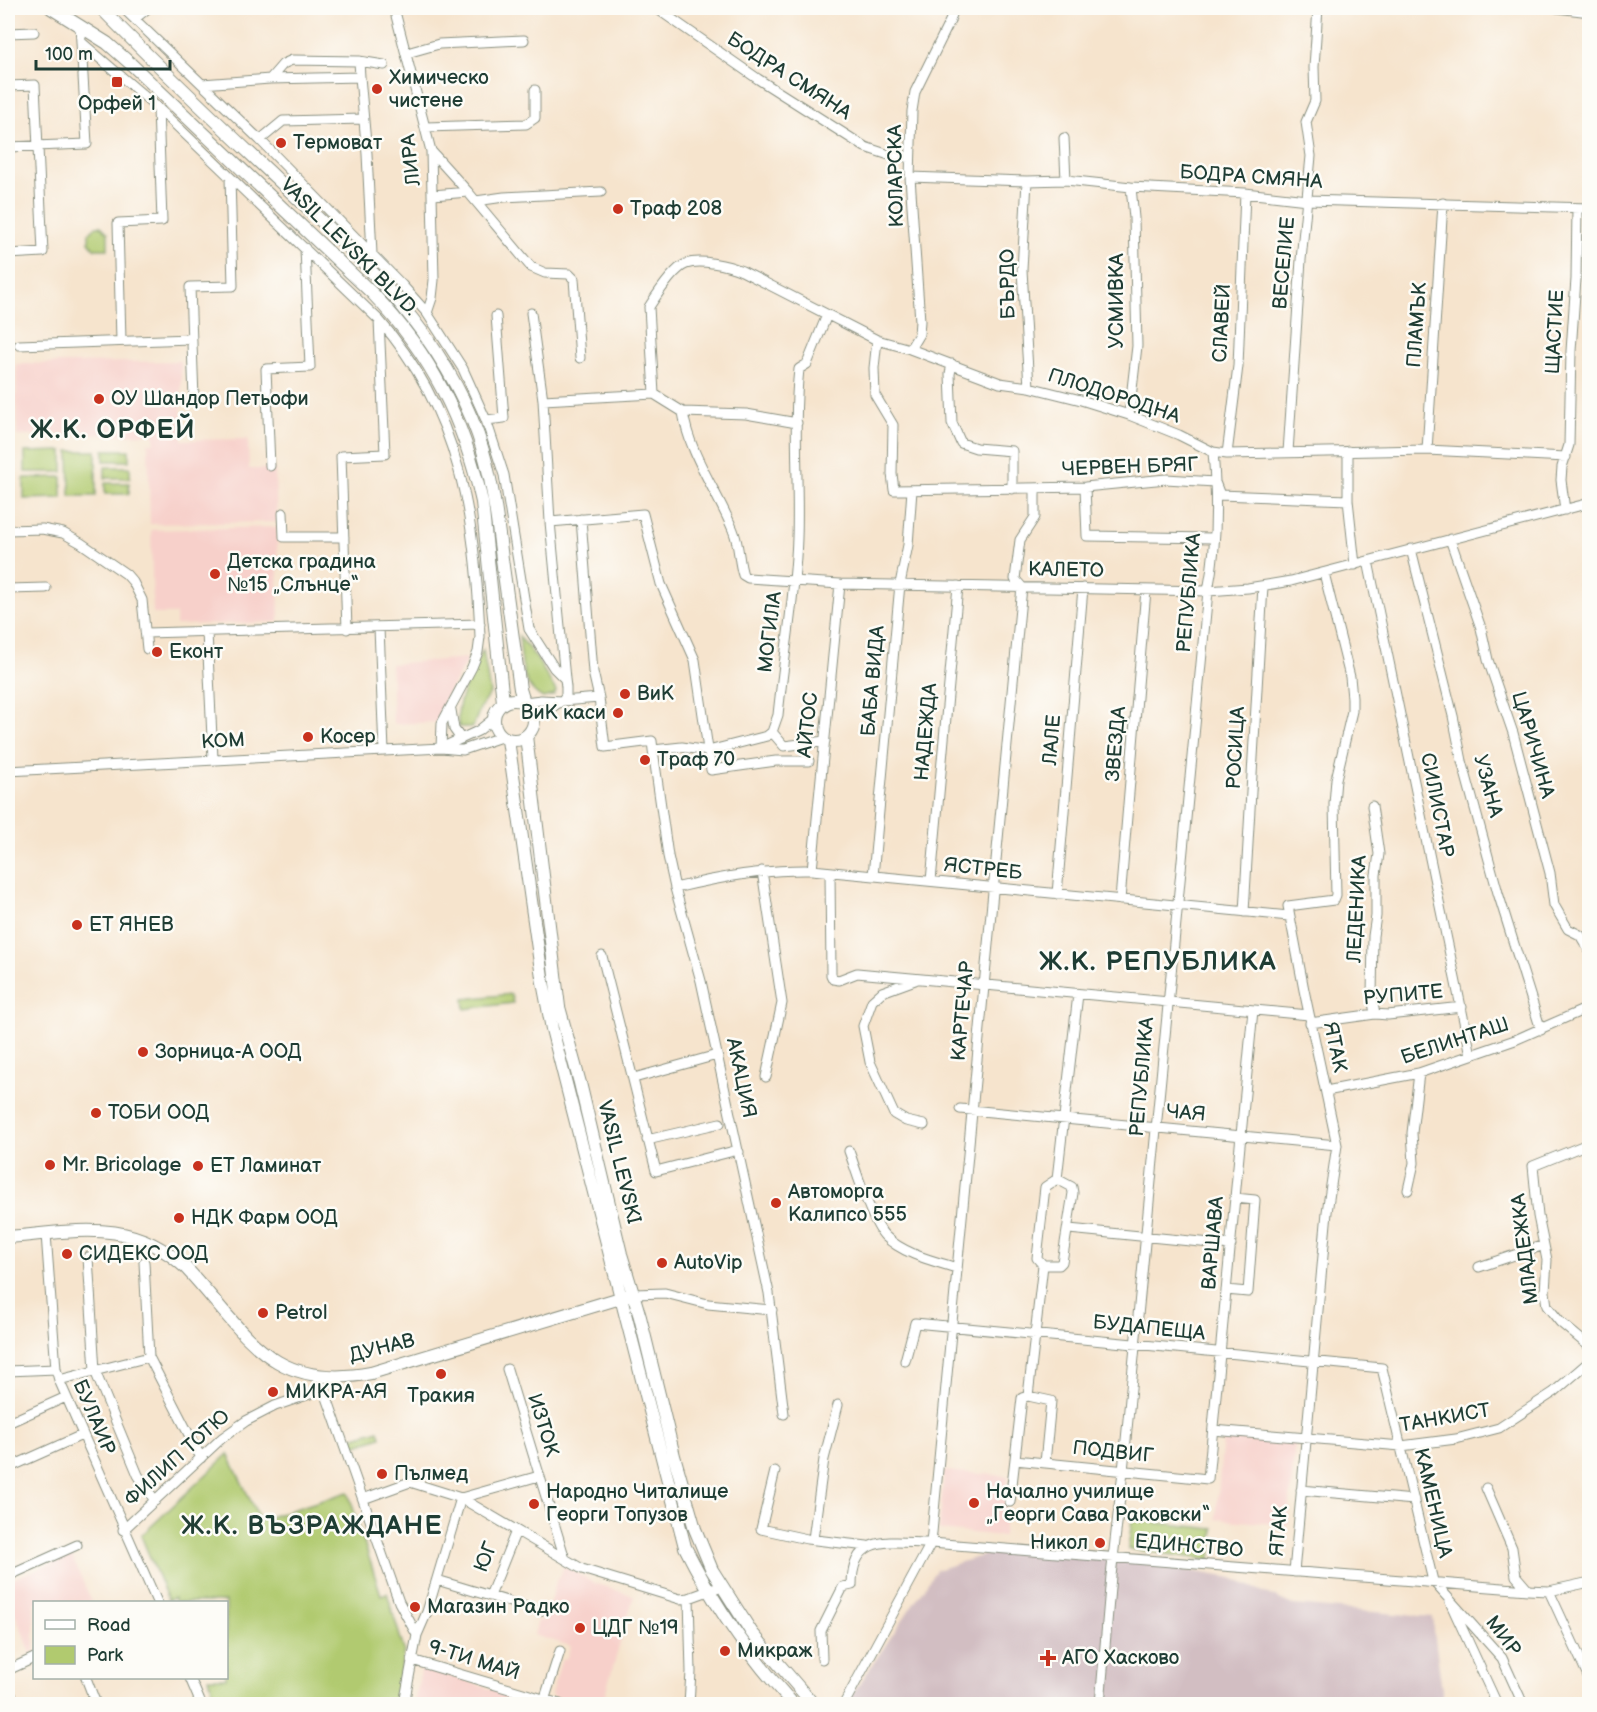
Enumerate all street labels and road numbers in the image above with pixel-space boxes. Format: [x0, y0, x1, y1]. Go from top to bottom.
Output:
street label: БОДРА СМЯНА [722, 27, 856, 126]
street label: КОЛАРСКА [883, 124, 909, 227]
street label: ЛИРА [396, 132, 426, 188]
street label: БОДРА СМЯНА [1179, 160, 1324, 194]
street label: VASIL LEVSKI BLVD. [275, 173, 423, 321]
street label: ВЕСЕЛИЕ [1268, 216, 1300, 310]
street label: БЪРДО [995, 248, 1021, 320]
street label: УСМИВКА [1105, 252, 1129, 349]
street label: ПЛАМЪК [1402, 281, 1432, 368]
street label: СЛАВЕЙ [1208, 283, 1236, 363]
street label: ЩАСТИЕ [1541, 289, 1569, 375]
street label: ПЛОДОРОДНА [1045, 363, 1184, 429]
street label: ЧЕРВЕН БРЯГ [1061, 453, 1199, 481]
street label: РЕПУБЛИКА [1172, 531, 1206, 654]
street label: КАЛЕТО [1028, 557, 1104, 583]
street label: МОГИЛА [753, 589, 787, 674]
street label: БАБА ВИДА [856, 624, 890, 737]
street label: НАДЕЖДА [910, 681, 942, 782]
street label: ЦАРИЧИНА [1506, 689, 1560, 802]
street label: АЙТОС [793, 691, 823, 760]
street label: ЗВЕЗДА [1101, 705, 1131, 783]
street label: РОСИЦА [1222, 705, 1250, 790]
street label: ЛАЛЕ [1038, 714, 1066, 767]
street label: КОМ [201, 728, 245, 754]
street label: СИЛИСТАР [1415, 751, 1459, 860]
street label: УЗАНА [1468, 752, 1508, 821]
street label: ЯСТРЕБ [943, 853, 1023, 885]
street label: ЛЕДЕНИКА [1342, 854, 1372, 964]
street label: КАРТЕЧАР [947, 960, 979, 1062]
street label: РУПИТЕ [1362, 980, 1444, 1010]
street label: БЕЛИНТАШ [1398, 1012, 1512, 1070]
street label: РЕПУБЛИКА [1125, 1015, 1159, 1138]
street label: ЯТАК [1318, 1020, 1352, 1074]
street label: АКАЦИЯ [721, 1035, 761, 1120]
street label: VASIL LEVSKI [592, 1098, 646, 1226]
street label: ЧАЯ [1165, 1099, 1207, 1127]
street label: МЛАДЕЖКА [1506, 1191, 1544, 1306]
street label: ВАРШАВА [1197, 1194, 1229, 1291]
street label: БУДАПЕЩА [1092, 1310, 1207, 1346]
street label: ДУНАВ [347, 1328, 418, 1368]
street label: БУЛАИР [67, 1376, 121, 1458]
street label: ИЗТОК [522, 1391, 564, 1459]
street label: ТАНКИСТ [1398, 1398, 1492, 1438]
street label: ФИЛИП ТОТЮ [120, 1405, 234, 1511]
street label: ПОДВИГ [1071, 1436, 1155, 1468]
street label: КАМЕНИЦА [1409, 1446, 1457, 1561]
street label: ЯТАК [1265, 1505, 1293, 1557]
street label: ЕДИНСТВО [1134, 1529, 1244, 1563]
street label: ЮГ [469, 1538, 503, 1576]
street label: МИР [1480, 1611, 1526, 1661]
street label: 9-ТИ МАЙ [425, 1635, 523, 1685]

